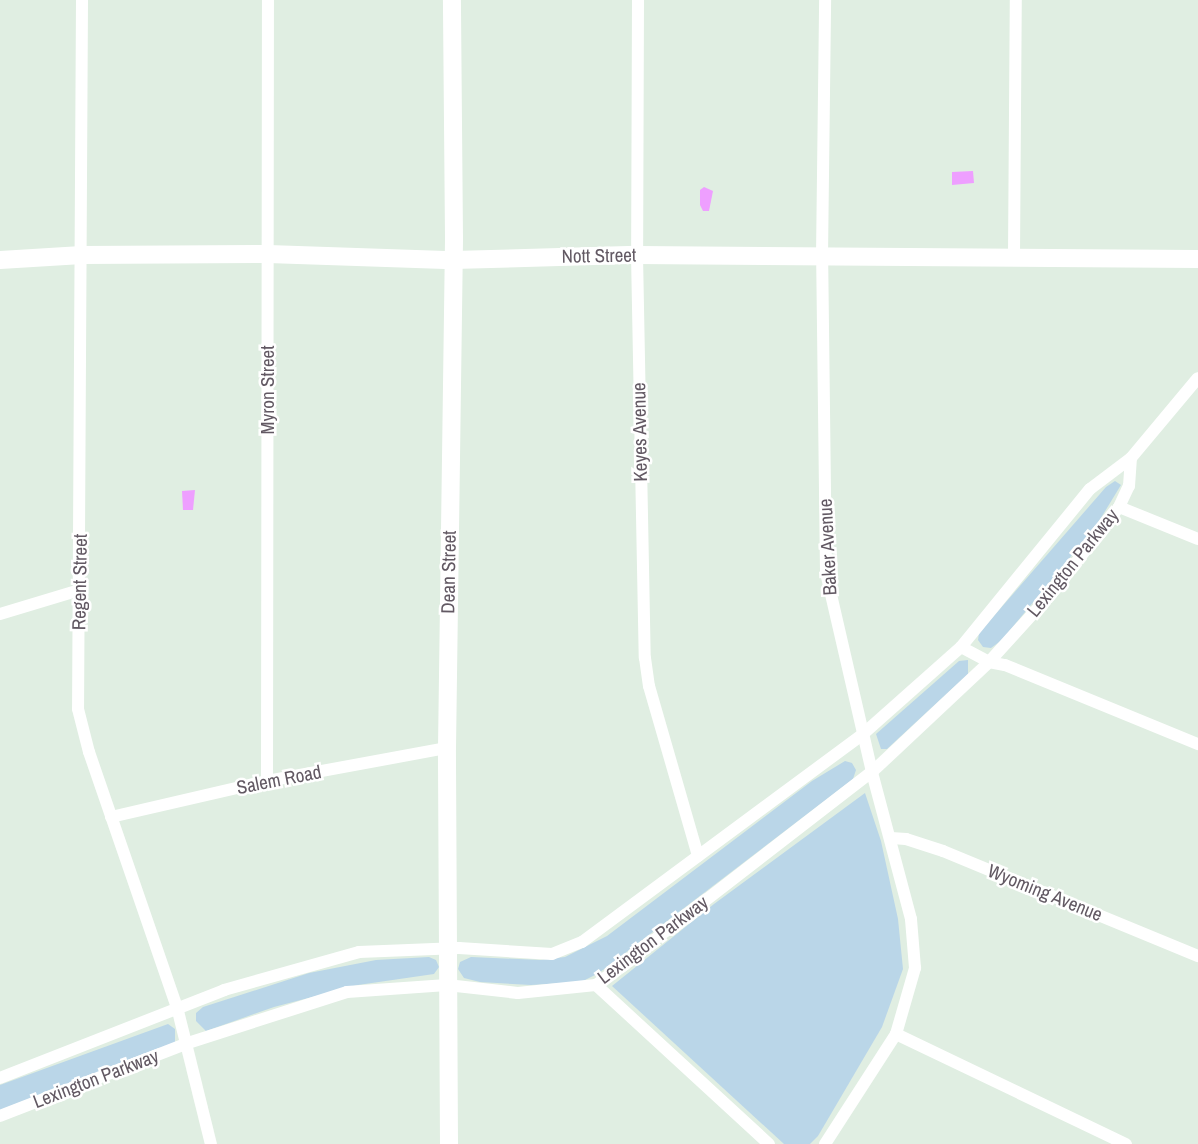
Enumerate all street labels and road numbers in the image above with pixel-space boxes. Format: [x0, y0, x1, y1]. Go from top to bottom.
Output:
street label: Nott Street [562, 244, 636, 268]
street label: Myron Street [257, 345, 279, 435]
street label: Keyes Avenue [628, 382, 652, 482]
street label: Baker Avenue [814, 498, 842, 596]
street label: Lexington Parkway [1022, 504, 1124, 622]
street label: Dean Street [437, 530, 461, 614]
street label: Regent Street [68, 534, 92, 630]
street label: Salem Road [235, 761, 323, 799]
street label: Wyoming Avenue [984, 859, 1106, 927]
street label: Lexington Parkway [593, 891, 713, 989]
street label: Lexington Parkway [30, 1045, 162, 1113]

